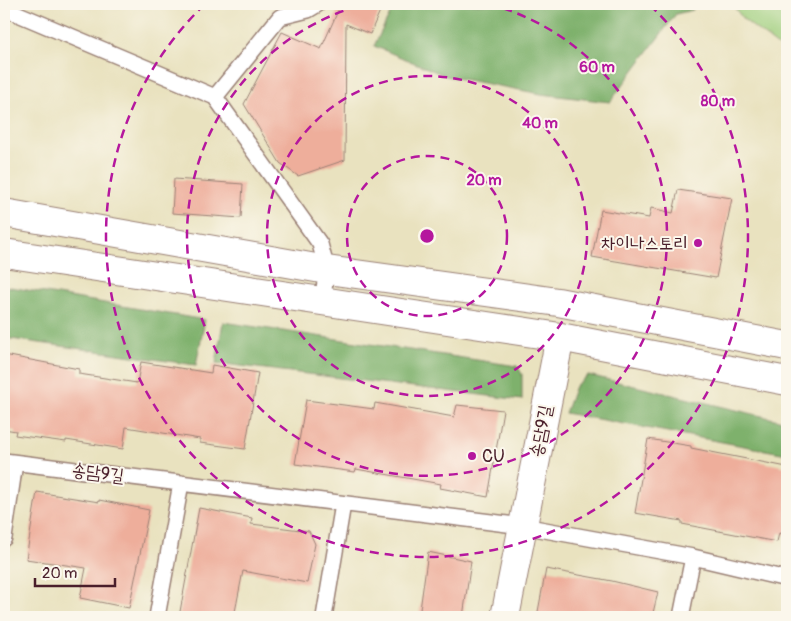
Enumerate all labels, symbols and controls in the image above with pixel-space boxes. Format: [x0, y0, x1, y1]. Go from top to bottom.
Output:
text: 60 m [579, 58, 615, 77]
text: 80 m [701, 92, 735, 111]
text: 40 m [522, 114, 558, 133]
text: 20 m [466, 171, 502, 190]
centre of rings [418, 227, 436, 245]
place label: 차이나스토리 [601, 232, 688, 255]
marker: 차이나스토리 [692, 237, 704, 249]
street label: 송담9길 [525, 402, 557, 459]
place label: CU [482, 445, 505, 468]
marker: CU [466, 450, 478, 462]
street label: 송담9길 [70, 458, 126, 488]
scale bar [35, 556, 115, 588]
text: 20 m [42, 564, 77, 583]

